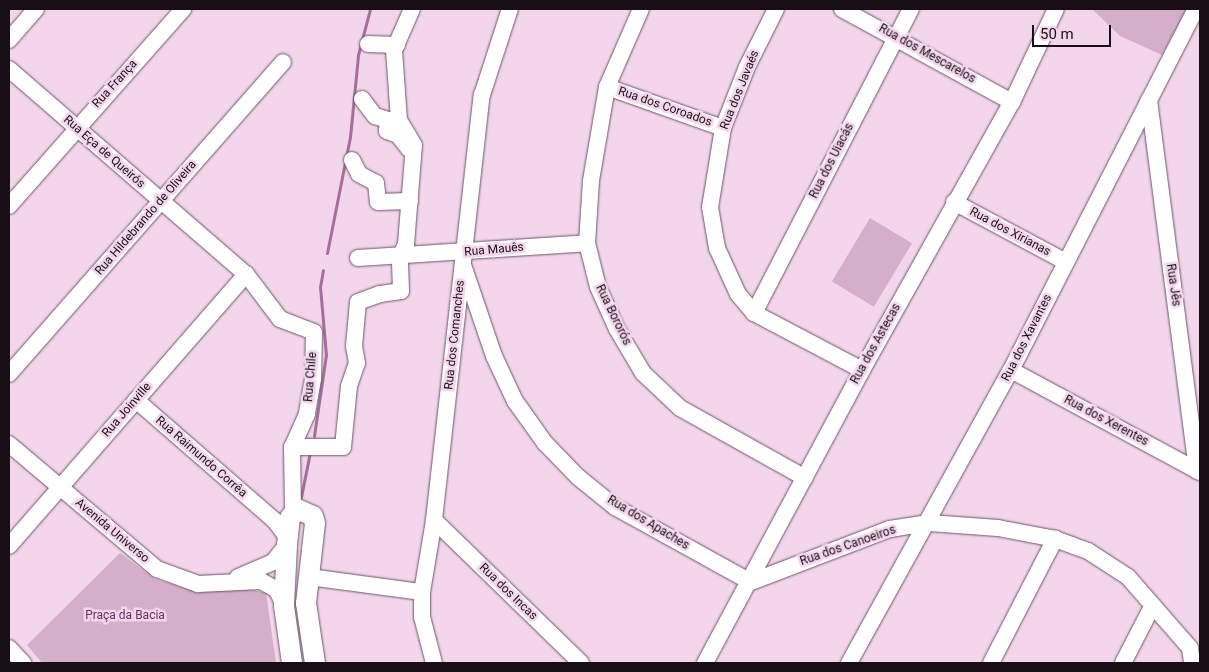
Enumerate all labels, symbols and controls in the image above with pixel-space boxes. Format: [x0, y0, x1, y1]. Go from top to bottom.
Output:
scale bar [1034, 15, 1113, 47]
street label: Rua dos Mescarelos [876, 21, 978, 87]
text: 50 m [1040, 25, 1074, 43]
street label: Rua dos Javaés [718, 48, 762, 132]
street label: Rua França [90, 57, 140, 111]
street label: Rua dos Coroados [616, 84, 714, 130]
street label: Rua Eça de Queirós [60, 113, 148, 191]
street label: Rua dos Uiacás [807, 121, 857, 201]
street label: Rua Hildebrando de Oliveira [92, 158, 200, 278]
street label: Rua dos Xirianas [967, 205, 1053, 259]
street label: Rua Mauês [464, 240, 524, 260]
street label: Rua Jês [1163, 263, 1183, 307]
street label: Rua dos Comanches [442, 280, 468, 390]
street label: Rua Bororós [592, 282, 634, 348]
street label: Rua dos Xavantes [999, 292, 1055, 384]
street label: Rua dos Astecas [848, 301, 904, 387]
street label: Rua Chile [302, 351, 320, 403]
street label: Rua Joinville [99, 380, 155, 440]
street label: Rua dos Xerentes [1061, 393, 1151, 449]
street label: Rua Raimundo Corrêa [152, 413, 250, 501]
street label: Rua dos Apaches [605, 493, 691, 553]
street label: Avenida Universo [72, 496, 152, 566]
street label: Rua dos Canoeiros [798, 523, 898, 569]
street label: Rua dos Incas [476, 561, 540, 623]
park label: Praça da Bacia [85, 609, 165, 623]

